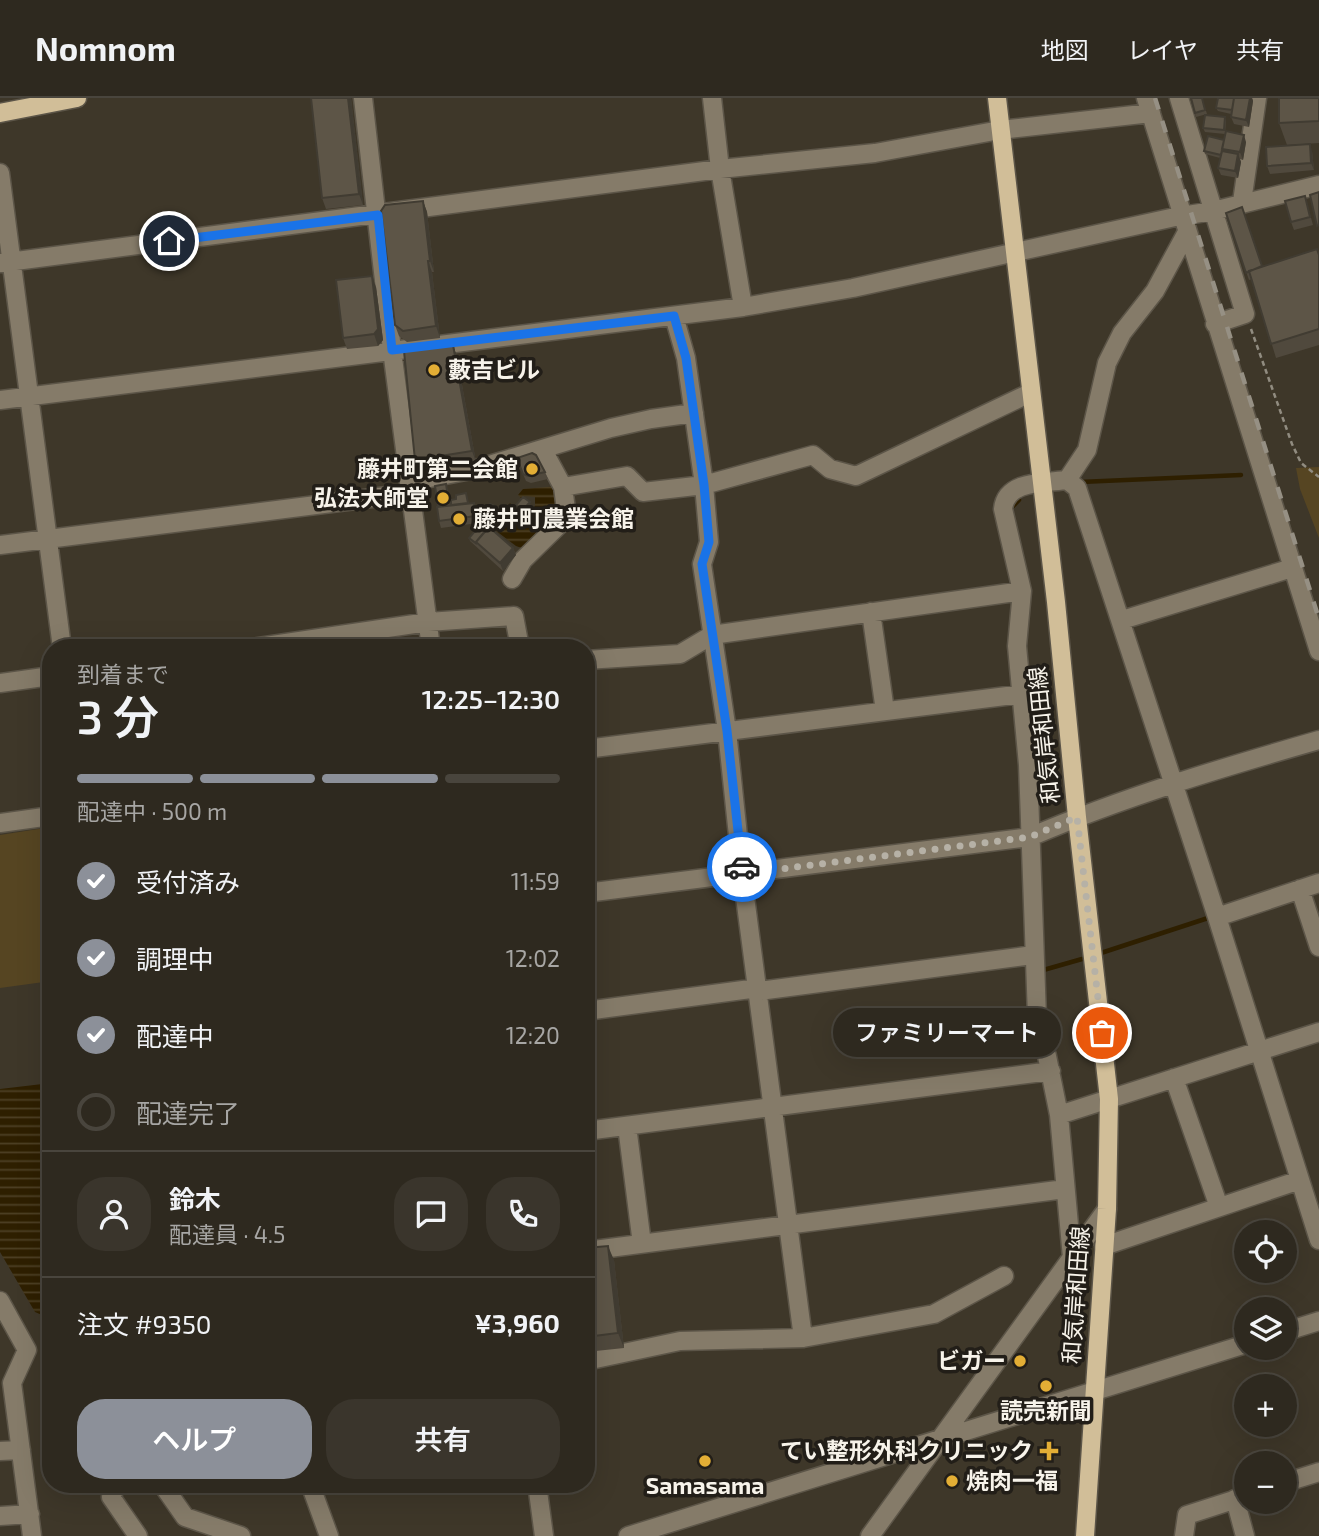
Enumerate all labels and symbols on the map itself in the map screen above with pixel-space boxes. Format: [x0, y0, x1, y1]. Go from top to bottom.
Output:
pin [139, 211, 199, 271]
place label: 藪吉ビル [448, 355, 540, 383]
marker: 藪吉ビル [426, 362, 442, 378]
place label: 藤井町第二会館 [357, 454, 518, 482]
marker: 藤井町第二会館 [524, 461, 540, 477]
place label: 弘法大師堂 [314, 483, 429, 511]
marker: 弘法大師堂 [435, 490, 451, 506]
place label: 藤井町農業会館 [473, 504, 634, 532]
marker: 藤井町農業会館 [451, 511, 467, 527]
street label: 和気岸和田線 [1022, 665, 1064, 805]
courier [707, 832, 777, 902]
pin [1072, 1003, 1132, 1063]
callout: ファミリーマート [832, 1009, 1060, 1058]
street label: 和気岸和田線 [1056, 1225, 1094, 1365]
place label: ビガー [937, 1346, 1006, 1374]
marker: ビガー [1012, 1353, 1028, 1369]
marker: 読売新聞 [1038, 1378, 1054, 1394]
place label: 読売新聞 [1000, 1396, 1092, 1424]
place label: てい整形外科クリニック [780, 1436, 1033, 1464]
marker: てい整形外科クリニック [1039, 1441, 1059, 1461]
marker: Samasama [697, 1453, 713, 1469]
place label: 焼肉一福 [966, 1466, 1058, 1494]
place label: Samasama [646, 1471, 764, 1499]
marker: 焼肉一福 [944, 1473, 960, 1489]

